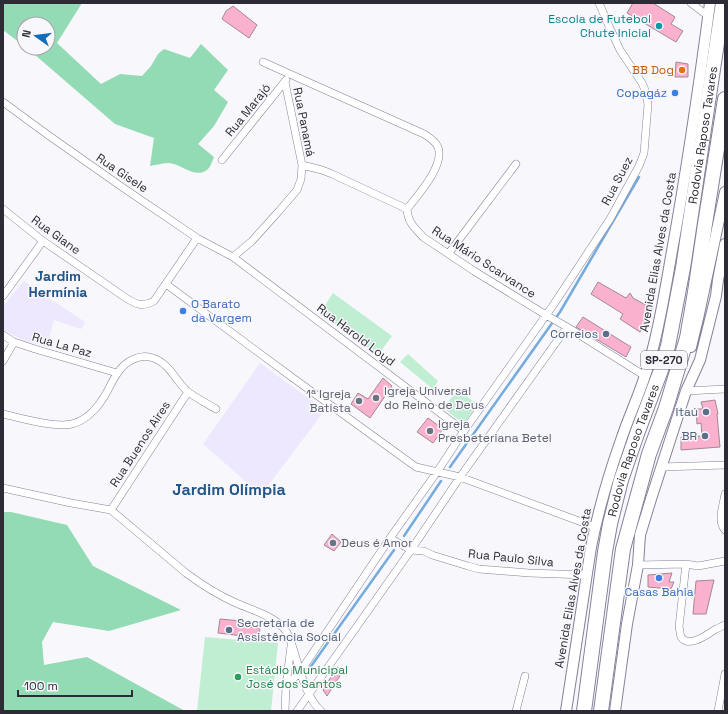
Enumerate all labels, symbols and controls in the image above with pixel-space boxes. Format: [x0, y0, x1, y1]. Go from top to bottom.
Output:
place label: Escola de Futebol Chute Inicial [548, 11, 651, 41]
north arrow [16, 16, 56, 56]
marker: Escola de Futebol Chute Inicial [654, 21, 664, 31]
text: N [19, 28, 34, 39]
place label: BB Dog [632, 62, 674, 78]
marker: BB Dog [677, 65, 687, 75]
street label: Rodovia Raposo Tavares [685, 65, 721, 205]
street label: Rua Marajó [222, 80, 274, 140]
place label: Copagáz [617, 85, 667, 101]
street label: Rua Panamá [289, 86, 319, 158]
marker: Copagáz [670, 88, 680, 98]
street label: Rua Gisele [93, 150, 151, 196]
street label: Rua Suez [598, 154, 636, 208]
street label: Avenida Elias Alves da Costa [636, 171, 680, 333]
street label: Rua Giane [28, 212, 84, 258]
street label: Rua Mário Scarvance [429, 222, 539, 302]
district label: Jardim Hermínia [29, 267, 87, 301]
place label: O Barato da Vargem [191, 296, 252, 326]
street label: Rua Harold Loyd [314, 300, 398, 370]
marker: O Barato da Vargem [178, 306, 188, 316]
place label: Correios [550, 326, 598, 342]
street label: Rua La Paz [30, 329, 94, 361]
marker: Correios [601, 329, 611, 339]
road number: SP-270 [641, 351, 687, 369]
street label: Rodovia Raposo Tavares [604, 382, 663, 519]
place label: Igreja Universal do Reino de Deus [384, 383, 484, 413]
place label: 1ª Igreja Batista [306, 386, 351, 416]
marker: Igreja Universal do Reino de Deus [371, 393, 381, 403]
marker: 1ª Igreja Batista [354, 396, 364, 406]
street label: Rua Buenos Aires [106, 398, 174, 490]
place label: Itaú [675, 404, 698, 420]
marker: Itaú [701, 407, 711, 417]
place label: Igreja Presbeteriana Betel [438, 416, 552, 446]
marker: Igreja Presbeteriana Betel [425, 426, 435, 436]
place label: BR [681, 428, 697, 444]
marker: BR [700, 431, 710, 441]
district label: Jardim Olímpia [172, 479, 286, 500]
street label: Avenida Elias Alves da Costa [551, 507, 595, 669]
place label: Deus é Amor [341, 535, 413, 551]
marker: Deus é Amor [328, 538, 338, 548]
street label: Rua Paulo Silva [467, 546, 555, 570]
marker: Casas Bahia [654, 573, 664, 583]
place label: Casas Bahia [624, 584, 694, 600]
place label: Secretaria de Assistência Social [237, 615, 341, 645]
marker: Secretaria de Assistência Social [224, 625, 234, 635]
place label: Estádio Municipal José dos Santos [246, 662, 348, 692]
scale bar [18, 672, 132, 698]
marker: Estádio Municipal José dos Santos [233, 672, 243, 682]
text: 100 m [24, 678, 58, 694]

